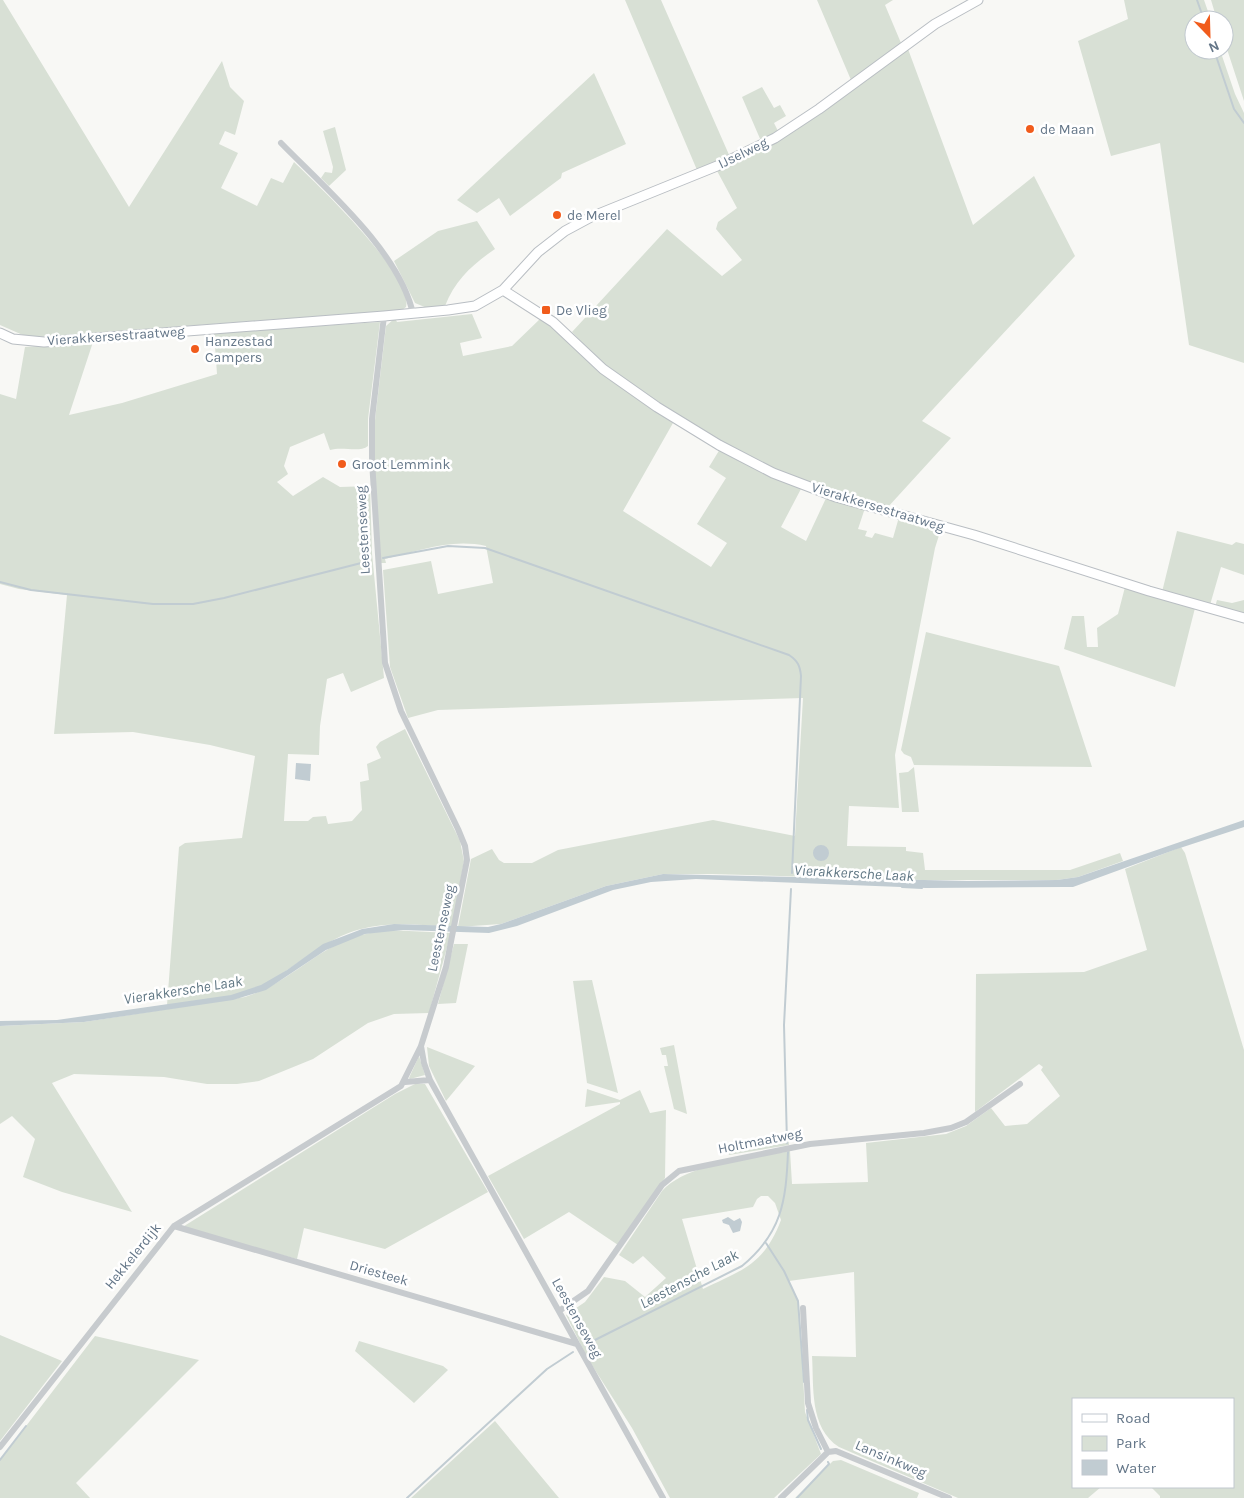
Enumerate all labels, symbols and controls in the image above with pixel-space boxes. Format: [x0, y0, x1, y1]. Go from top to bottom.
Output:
north arrow [1184, 10, 1234, 60]
text: N [1206, 37, 1222, 56]
place label: de Maan [1040, 121, 1095, 138]
marker: de Maan [1024, 123, 1036, 135]
street label: IJselweg [715, 134, 771, 172]
place label: de Merel [567, 207, 621, 224]
marker: de Merel [551, 209, 563, 221]
place label: De Vlieg [556, 302, 607, 319]
marker: De Vlieg [540, 304, 552, 316]
street label: Vierakkersestraatweg [46, 323, 186, 349]
place label: Hanzestad Campers [205, 333, 273, 366]
marker: Hanzestad Campers [189, 343, 201, 355]
place label: Groot Lemmink [352, 456, 451, 473]
marker: Groot Lemmink [336, 458, 348, 470]
street label: Vierakkersestraatweg [809, 479, 947, 535]
street label: Leestenseweg [352, 485, 374, 575]
water label: Vierakkersche Laak [794, 861, 915, 885]
street label: Leestenseweg [423, 883, 459, 973]
water label: Vierakkersche Laak [122, 972, 244, 1008]
street label: Holtmaatweg [717, 1125, 804, 1157]
street label: Hekkelerdijk [101, 1219, 165, 1293]
water label: Leestensche Laak [637, 1245, 742, 1313]
street label: Driesteek [348, 1256, 411, 1290]
street label: Leestenseweg [548, 1275, 606, 1361]
legend [1072, 1398, 1234, 1488]
text: Road [1116, 1409, 1151, 1427]
text: Park [1116, 1434, 1146, 1452]
street label: Lansinkweg [853, 1436, 929, 1482]
text: Water [1116, 1459, 1157, 1477]

